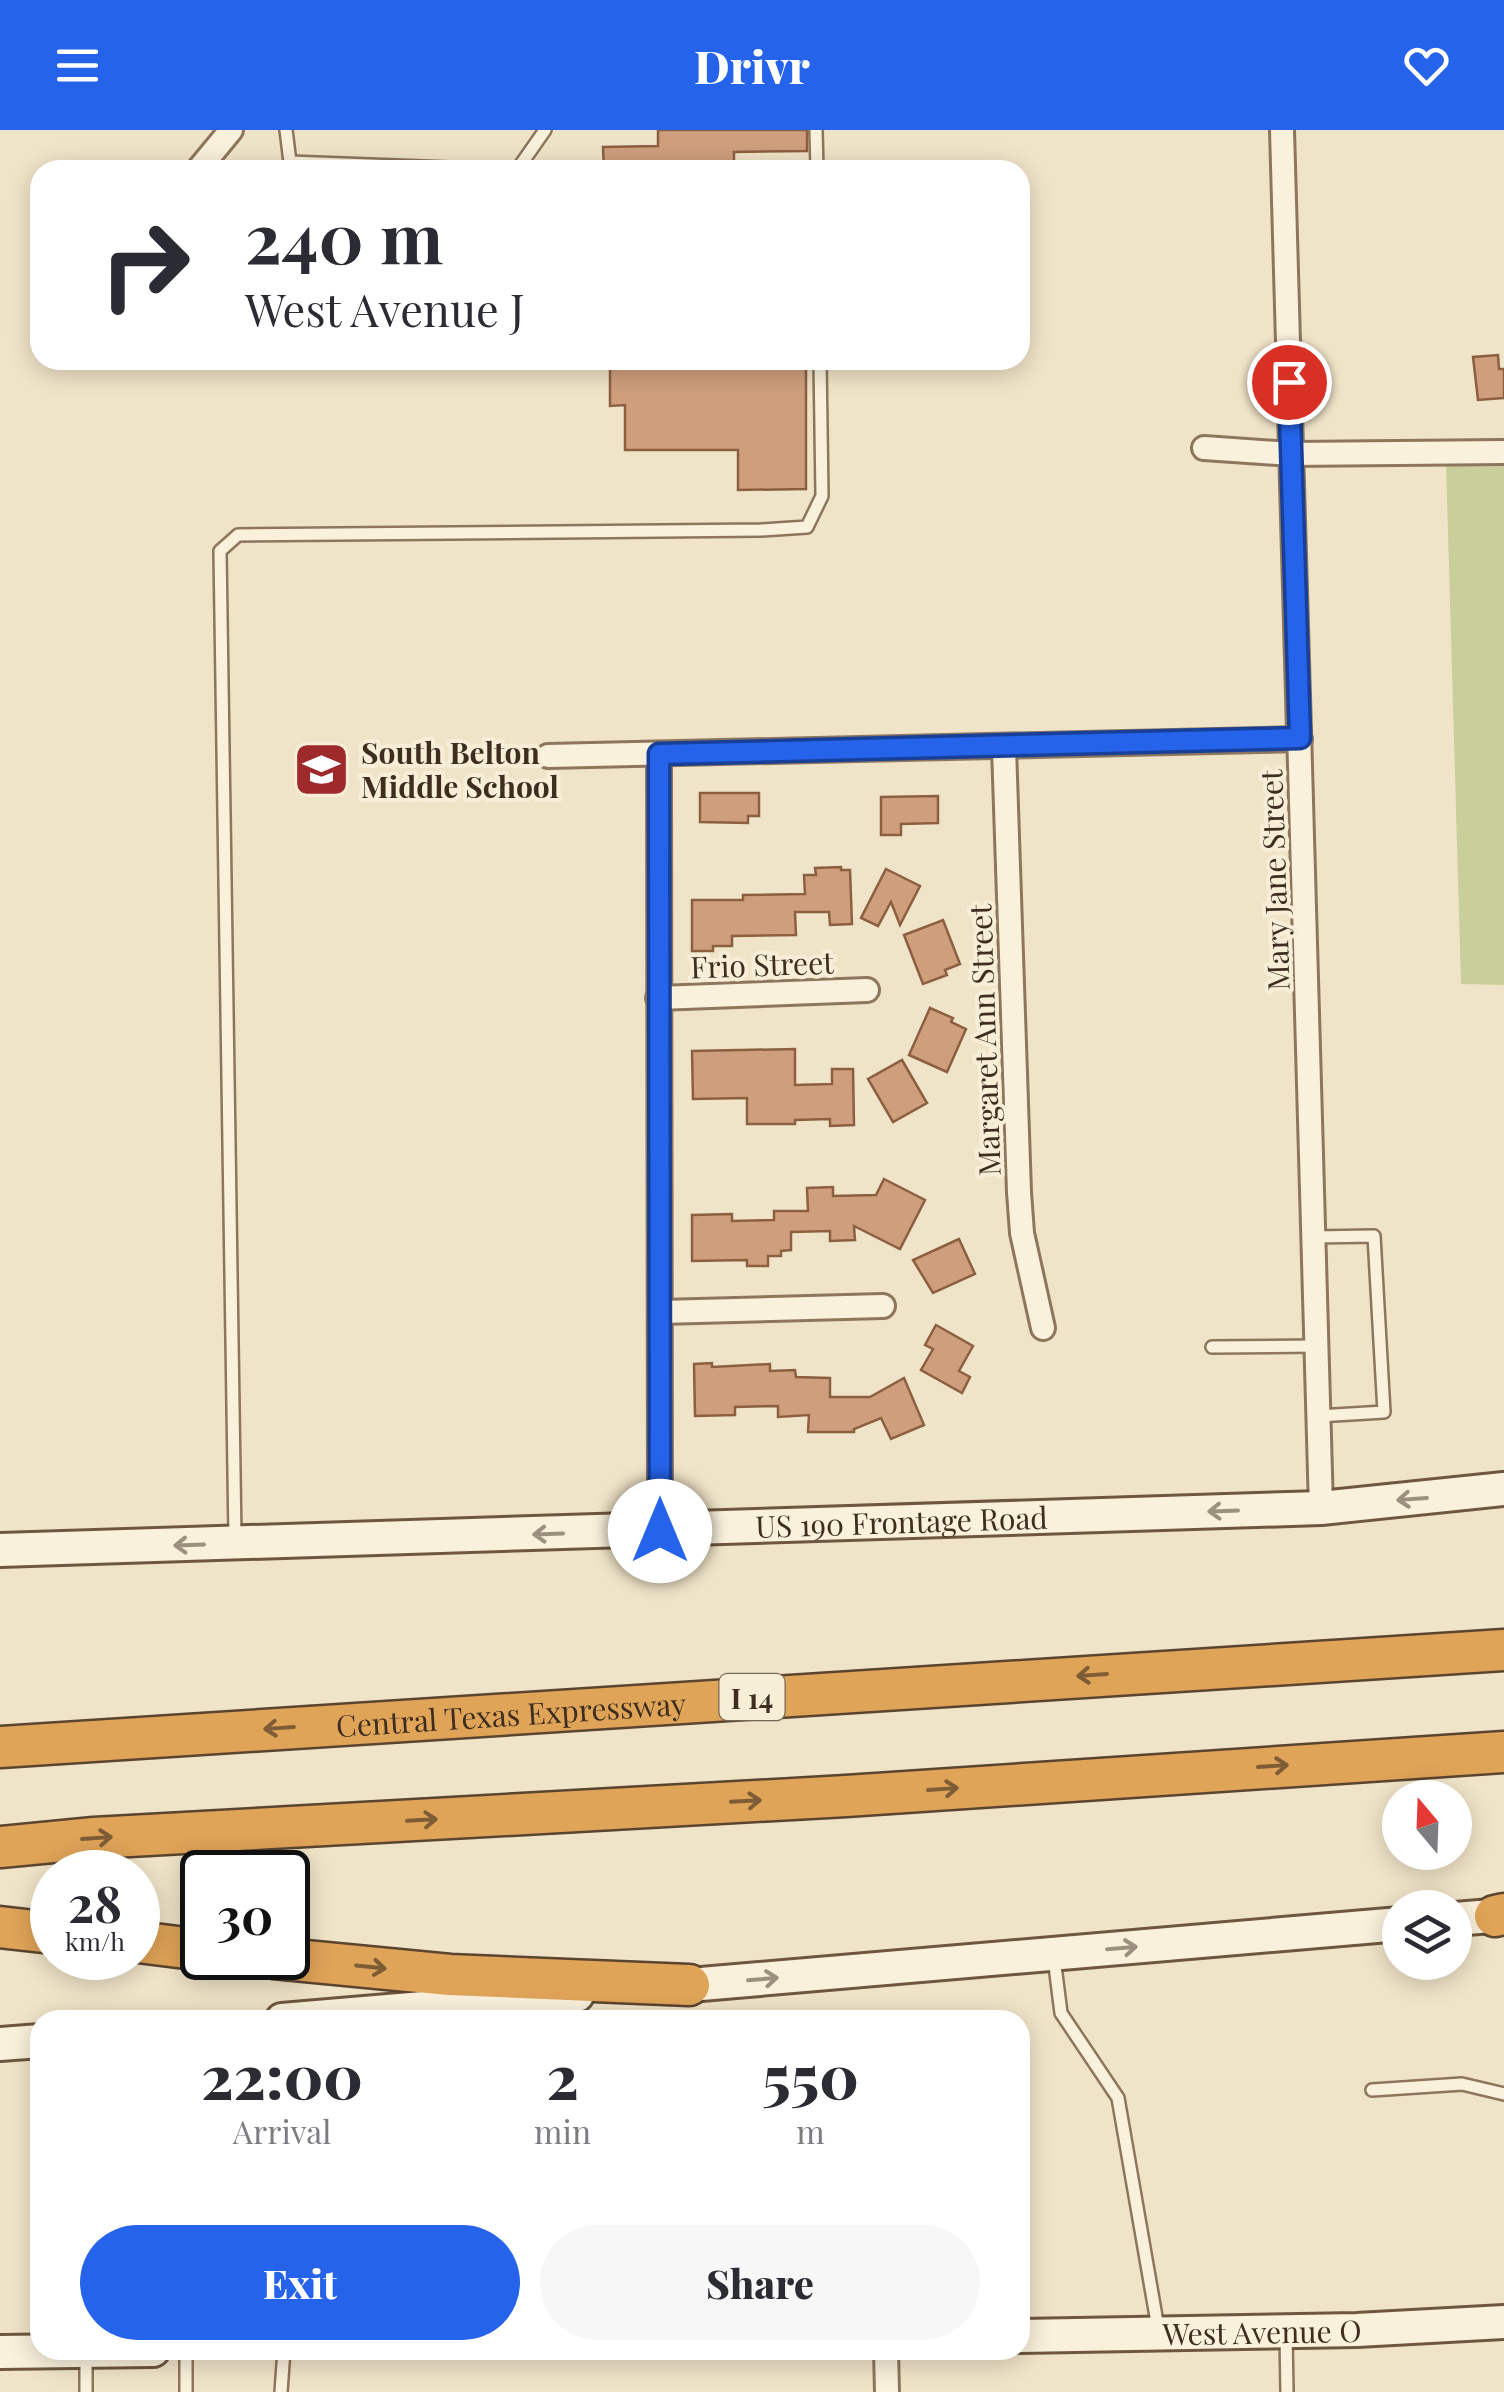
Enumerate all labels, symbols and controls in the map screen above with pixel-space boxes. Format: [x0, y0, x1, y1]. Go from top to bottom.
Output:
text: Drivr [694, 35, 810, 95]
icon: menu [50, 38, 105, 93]
icon: heart [1399, 38, 1454, 93]
text: 240 m [245, 188, 443, 282]
icon: right [80, 200, 210, 330]
text: West Avenue J [245, 278, 525, 338]
pin [1247, 340, 1332, 425]
icon: arrive [1262, 355, 1317, 410]
place label: South Belton Middle School [361, 732, 559, 806]
school or university icon: South Belton Middle School [292, 739, 352, 799]
street label: Mary Jane Street [1250, 768, 1298, 991]
street label: Margaret Ann Street [959, 903, 1009, 1177]
street label: Frio Street [690, 941, 835, 986]
position arrow [608, 1479, 712, 1583]
one-way arrow [1397, 1490, 1429, 1509]
street label: US 190 Frontage Road [755, 1497, 1048, 1546]
one-way arrow [1208, 1502, 1240, 1521]
one-way arrow [533, 1525, 565, 1544]
one-way arrow [173, 1535, 205, 1554]
one-way arrow [1077, 1665, 1109, 1684]
road number: I 14 [720, 1674, 784, 1720]
street label: Central Texas Expressway [335, 1683, 687, 1745]
one-way arrow [263, 1719, 295, 1738]
one-way arrow [1256, 1756, 1288, 1775]
one-way arrow [927, 1779, 959, 1798]
north arrow [1382, 1780, 1472, 1870]
map controls [1382, 1780, 1472, 1980]
one-way arrow [730, 1791, 762, 1810]
one-way arrow [405, 1810, 437, 1829]
one-way arrow [81, 1829, 113, 1848]
speed limit sign: 30 [180, 1850, 310, 1980]
text: 28 [68, 1869, 122, 1936]
button: layers [1382, 1890, 1472, 1980]
text: km/h [65, 1924, 125, 1957]
one-way arrow [1105, 1938, 1137, 1957]
one-way arrow [355, 1958, 387, 1977]
one-way arrow [747, 1969, 779, 1988]
text: 22:00 [201, 2034, 363, 2114]
text: 2 [546, 2034, 579, 2114]
text: 550 [762, 2034, 859, 2114]
text: Arrival [233, 2109, 331, 2152]
text: min [534, 2109, 591, 2152]
text: m [796, 2109, 825, 2152]
button: Exit [80, 2225, 520, 2340]
button: Share [540, 2225, 980, 2340]
street label: West Avenue O [1161, 2310, 1362, 2353]

